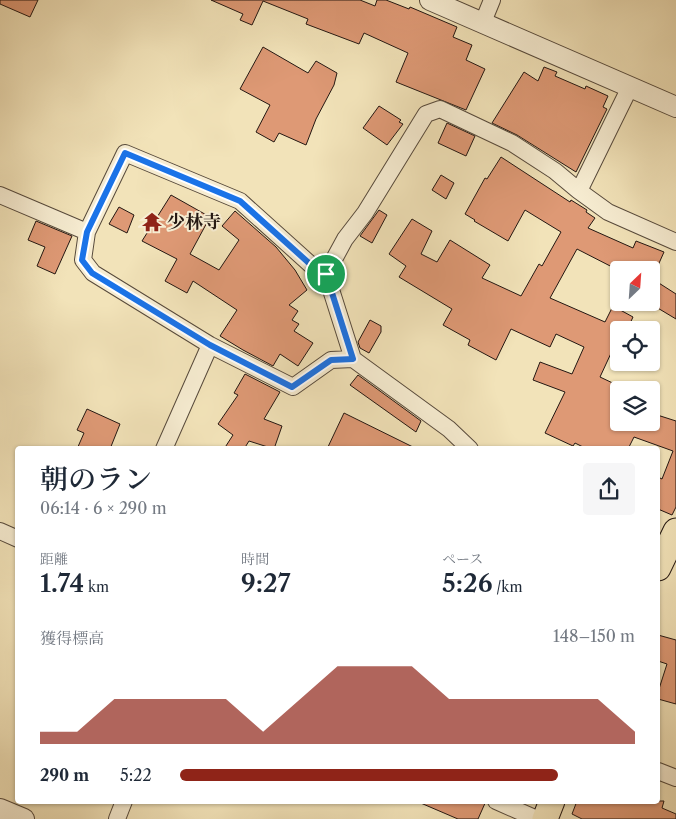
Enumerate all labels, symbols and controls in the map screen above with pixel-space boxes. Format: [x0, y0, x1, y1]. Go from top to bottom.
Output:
temple icon: 少林寺 [141, 211, 163, 233]
place label: 少林寺 [167, 211, 221, 233]
pin [305, 253, 347, 295]
icon: arrive [312, 260, 340, 288]
north arrow [610, 261, 660, 311]
map controls [610, 261, 660, 431]
button: locate [610, 321, 660, 371]
button: layers [610, 381, 660, 431]
text: 朝のラン [40, 462, 152, 496]
button: share [583, 463, 635, 515]
text: 06:14 · 6 × 290 m [40, 498, 167, 518]
text: 距離 [40, 550, 68, 568]
text: 時間 [241, 550, 269, 568]
text: ペース [442, 550, 483, 568]
text: 1.74 [40, 568, 84, 599]
text: 9:27 [241, 568, 291, 599]
text: 5:26 [442, 568, 493, 599]
text: km [84, 578, 109, 596]
text: /km [493, 578, 522, 596]
text: 148–150 m [553, 626, 635, 646]
text: 獲得標高 [40, 628, 104, 648]
text: 290 m [40, 765, 89, 785]
text: 5:22 [120, 765, 152, 785]

